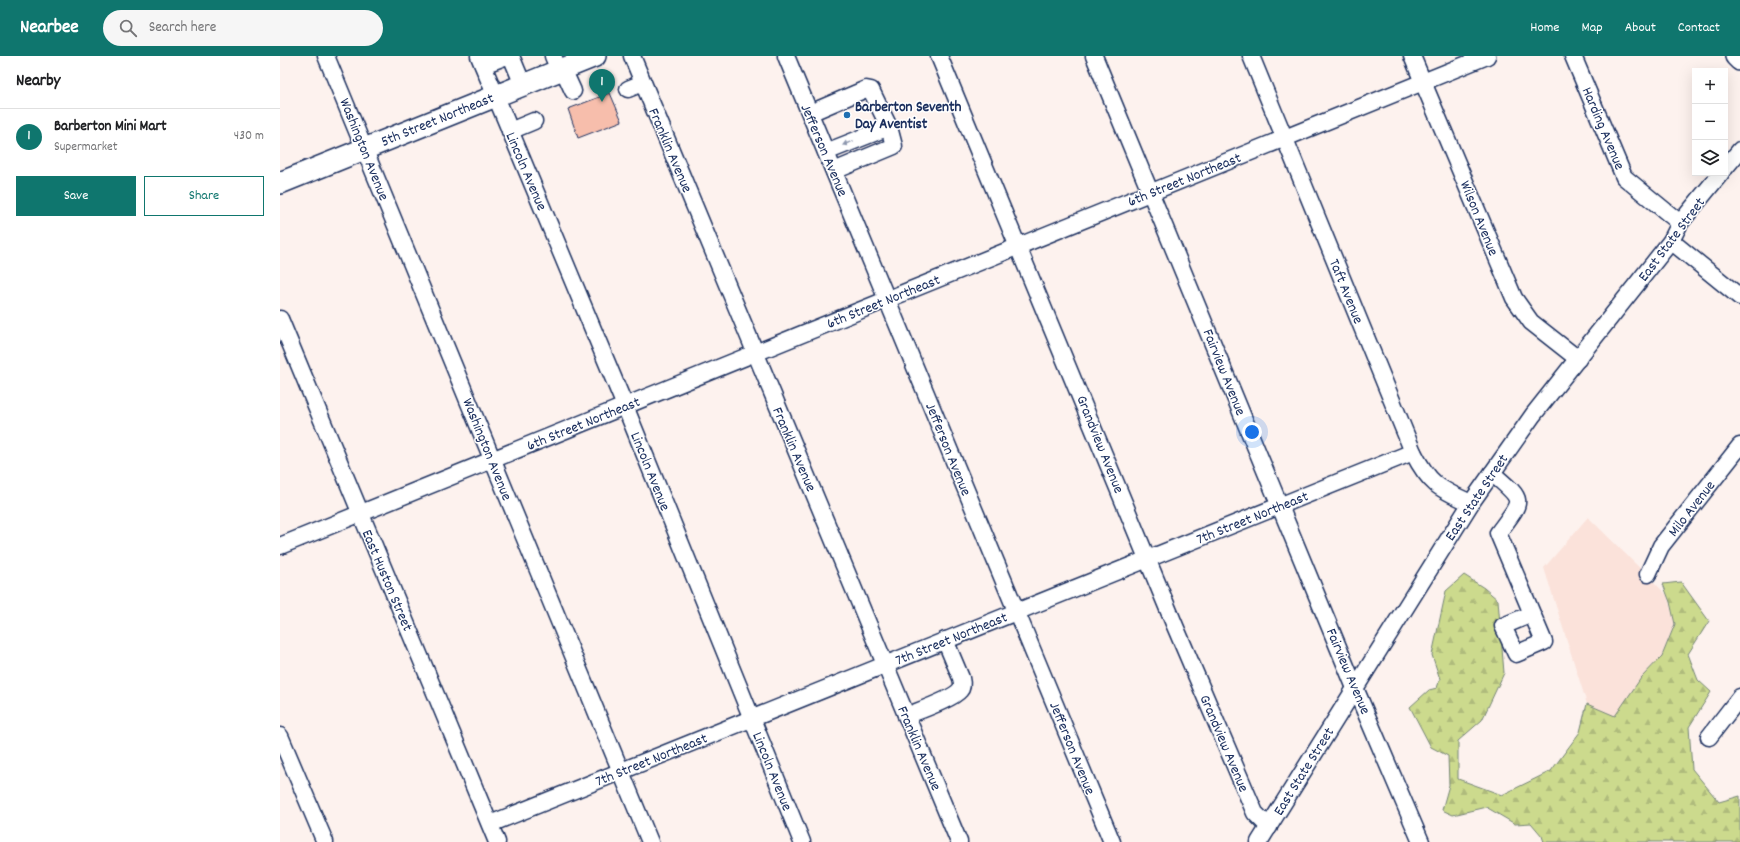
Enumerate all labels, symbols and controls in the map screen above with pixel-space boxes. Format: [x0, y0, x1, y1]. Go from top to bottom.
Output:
search box [103, 10, 383, 46]
text: Nearbee [20, 15, 79, 42]
icon: search [117, 17, 139, 39]
text: Search here [149, 17, 216, 39]
text: Home [1530, 18, 1559, 38]
text: Map [1581, 18, 1603, 38]
text: About [1625, 18, 1656, 38]
text: Contact [1678, 18, 1720, 38]
map controls [1692, 68, 1728, 176]
button: + [1692, 68, 1728, 104]
pin: 1 [589, 69, 615, 102]
text: Nearby [16, 70, 60, 94]
street label: Harding Avenue [1575, 84, 1630, 174]
street label: 5th Street Northeast [378, 88, 498, 154]
street label: Washington Avenue [333, 95, 394, 205]
place label: Barberton Seventh Day Aventist [855, 97, 961, 136]
street label: Jefferson Avenue [794, 101, 853, 201]
button: − [1692, 104, 1728, 140]
street label: Franklin Avenue [641, 105, 697, 197]
marker: Barberton Seventh Day Aventist [842, 110, 852, 120]
text: Barberton Mini Mart [54, 116, 167, 138]
text: 1 [28, 127, 30, 146]
text: 430 m [234, 127, 264, 146]
street label: Lincoln Avenue [499, 129, 552, 215]
text: Supermarket [54, 138, 118, 157]
one-way arrow [842, 140, 854, 146]
button: layers [1692, 140, 1728, 176]
street label: 6th Street Northeast [1125, 148, 1245, 214]
button: Save [16, 176, 136, 216]
button: Share [144, 176, 264, 216]
street label: Wilson Avenue [1453, 178, 1503, 260]
street label: East State Street [1634, 193, 1712, 287]
street label: Taft Avenue [1322, 256, 1368, 328]
street label: 6th Street Northeast [824, 270, 944, 336]
street label: Fairview Avenue [1196, 326, 1251, 420]
street label: 6th Street Northeast [524, 392, 644, 458]
street label: Grandview Avenue [1069, 392, 1129, 497]
street label: Washington Avenue [456, 395, 517, 505]
street label: Jefferson Avenue [918, 400, 976, 500]
street label: Franklin Avenue [765, 404, 821, 496]
your location [1242, 422, 1262, 442]
street label: Lincoln Avenue [623, 429, 675, 515]
street label: East State Street [1440, 450, 1515, 546]
street label: Milo Avenue [1664, 476, 1722, 542]
street label: 7th Street Northeast [1193, 486, 1312, 551]
street label: East Huston Street [355, 526, 418, 635]
street label: 7th Street Northeast [892, 607, 1011, 672]
street label: Fairview Avenue [1319, 625, 1375, 719]
street label: Grandview Avenue [1193, 692, 1254, 796]
street label: Jefferson Avenue [1042, 699, 1100, 799]
street label: Franklin Avenue [890, 703, 946, 795]
street label: East State Street [1269, 723, 1341, 820]
street label: 7th Street Northeast [592, 728, 711, 793]
street label: Lincoln Avenue [745, 729, 797, 815]

